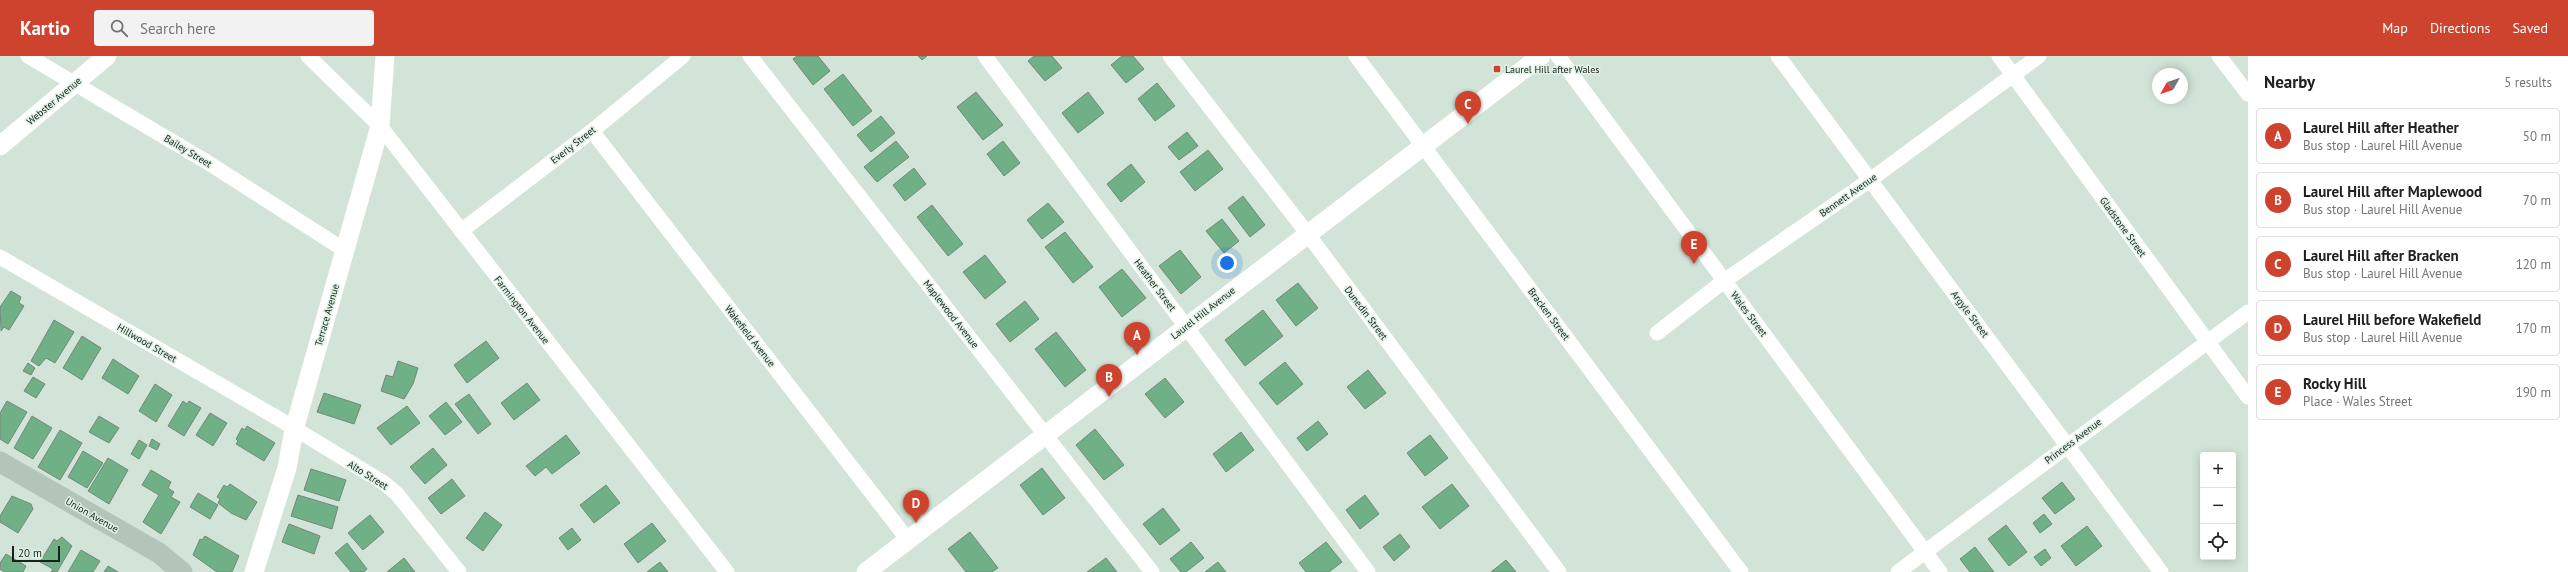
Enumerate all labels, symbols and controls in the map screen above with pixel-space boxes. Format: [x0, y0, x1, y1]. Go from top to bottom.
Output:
search box [94, 10, 374, 46]
text: Kartio [20, 16, 70, 40]
icon: search [108, 17, 130, 39]
text: Search here [140, 19, 216, 38]
text: Map [2382, 19, 2408, 37]
text: Directions [2430, 19, 2490, 37]
text: Saved [2512, 19, 2548, 37]
place label: Laurel Hill after Wales [1505, 63, 1600, 76]
marker: Laurel Hill after Wales [1492, 64, 1502, 74]
north arrow [2152, 68, 2188, 104]
text: Nearby [2264, 71, 2315, 93]
street label: Webster Avenue [24, 74, 84, 128]
text: 5 results [2504, 74, 2552, 91]
pin: C [1455, 91, 1481, 124]
text: Laurel Hill after Heather [2303, 118, 2459, 137]
street label: Everly Street [548, 123, 599, 167]
text: A [2274, 128, 2282, 145]
text: 50 m [2523, 128, 2551, 145]
street label: Bailey Street [162, 132, 215, 171]
text: Bus stop · Laurel Hill Avenue [2303, 137, 2462, 154]
street label: Bennett Avenue [1817, 170, 1879, 220]
text: Laurel Hill after Maplewood [2303, 182, 2482, 201]
text: B [2274, 192, 2282, 209]
text: 70 m [2523, 192, 2551, 209]
street label: Gladstone Street [2097, 194, 2149, 260]
text: Bus stop · Laurel Hill Avenue [2303, 201, 2462, 218]
pin: E [1681, 231, 1707, 264]
text: Laurel Hill after Bracken [2303, 246, 2459, 265]
your location [1217, 253, 1237, 273]
street label: Heather Street [1131, 256, 1179, 314]
text: C [2274, 256, 2282, 273]
text: 120 m [2516, 256, 2551, 273]
text: Bus stop · Laurel Hill Avenue [2303, 265, 2462, 282]
street label: Farmington Avenue [491, 273, 553, 347]
street label: Maplewood Avenue [920, 277, 982, 351]
street label: Terrace Avenue [312, 282, 342, 348]
street label: Dunedin Street [1341, 283, 1391, 343]
street label: Laurel Hill Avenue [1168, 284, 1238, 342]
street label: Bracken Street [1525, 285, 1573, 343]
street label: Argyle Street [1948, 288, 1992, 341]
street label: Wales Street [1728, 289, 1771, 340]
street label: Wakefield Avenue [722, 302, 778, 370]
text: Laurel Hill before Wakefield [2303, 310, 2481, 329]
text: D [2274, 320, 2282, 337]
text: 170 m [2516, 320, 2551, 337]
street label: Hillwood Street [115, 321, 180, 366]
pin: A [1124, 322, 1150, 355]
text: Bus stop · Laurel Hill Avenue [2303, 329, 2462, 346]
pin: B [1096, 364, 1122, 397]
text: Rocky Hill [2303, 374, 2366, 393]
text: E [2275, 384, 2281, 401]
text: 190 m [2516, 384, 2551, 401]
text: Place · Wales Street [2303, 393, 2412, 410]
street label: Princess Avenue [2042, 415, 2104, 467]
map controls [2200, 452, 2236, 560]
button: + [2200, 452, 2236, 488]
street label: Alto Street [345, 457, 391, 493]
button: − [2200, 488, 2236, 524]
pin: D [903, 490, 929, 523]
street label: Union Avenue [63, 495, 121, 535]
button: locate [2200, 524, 2236, 560]
scale bar [12, 544, 60, 563]
text: 20 m [18, 546, 42, 560]

